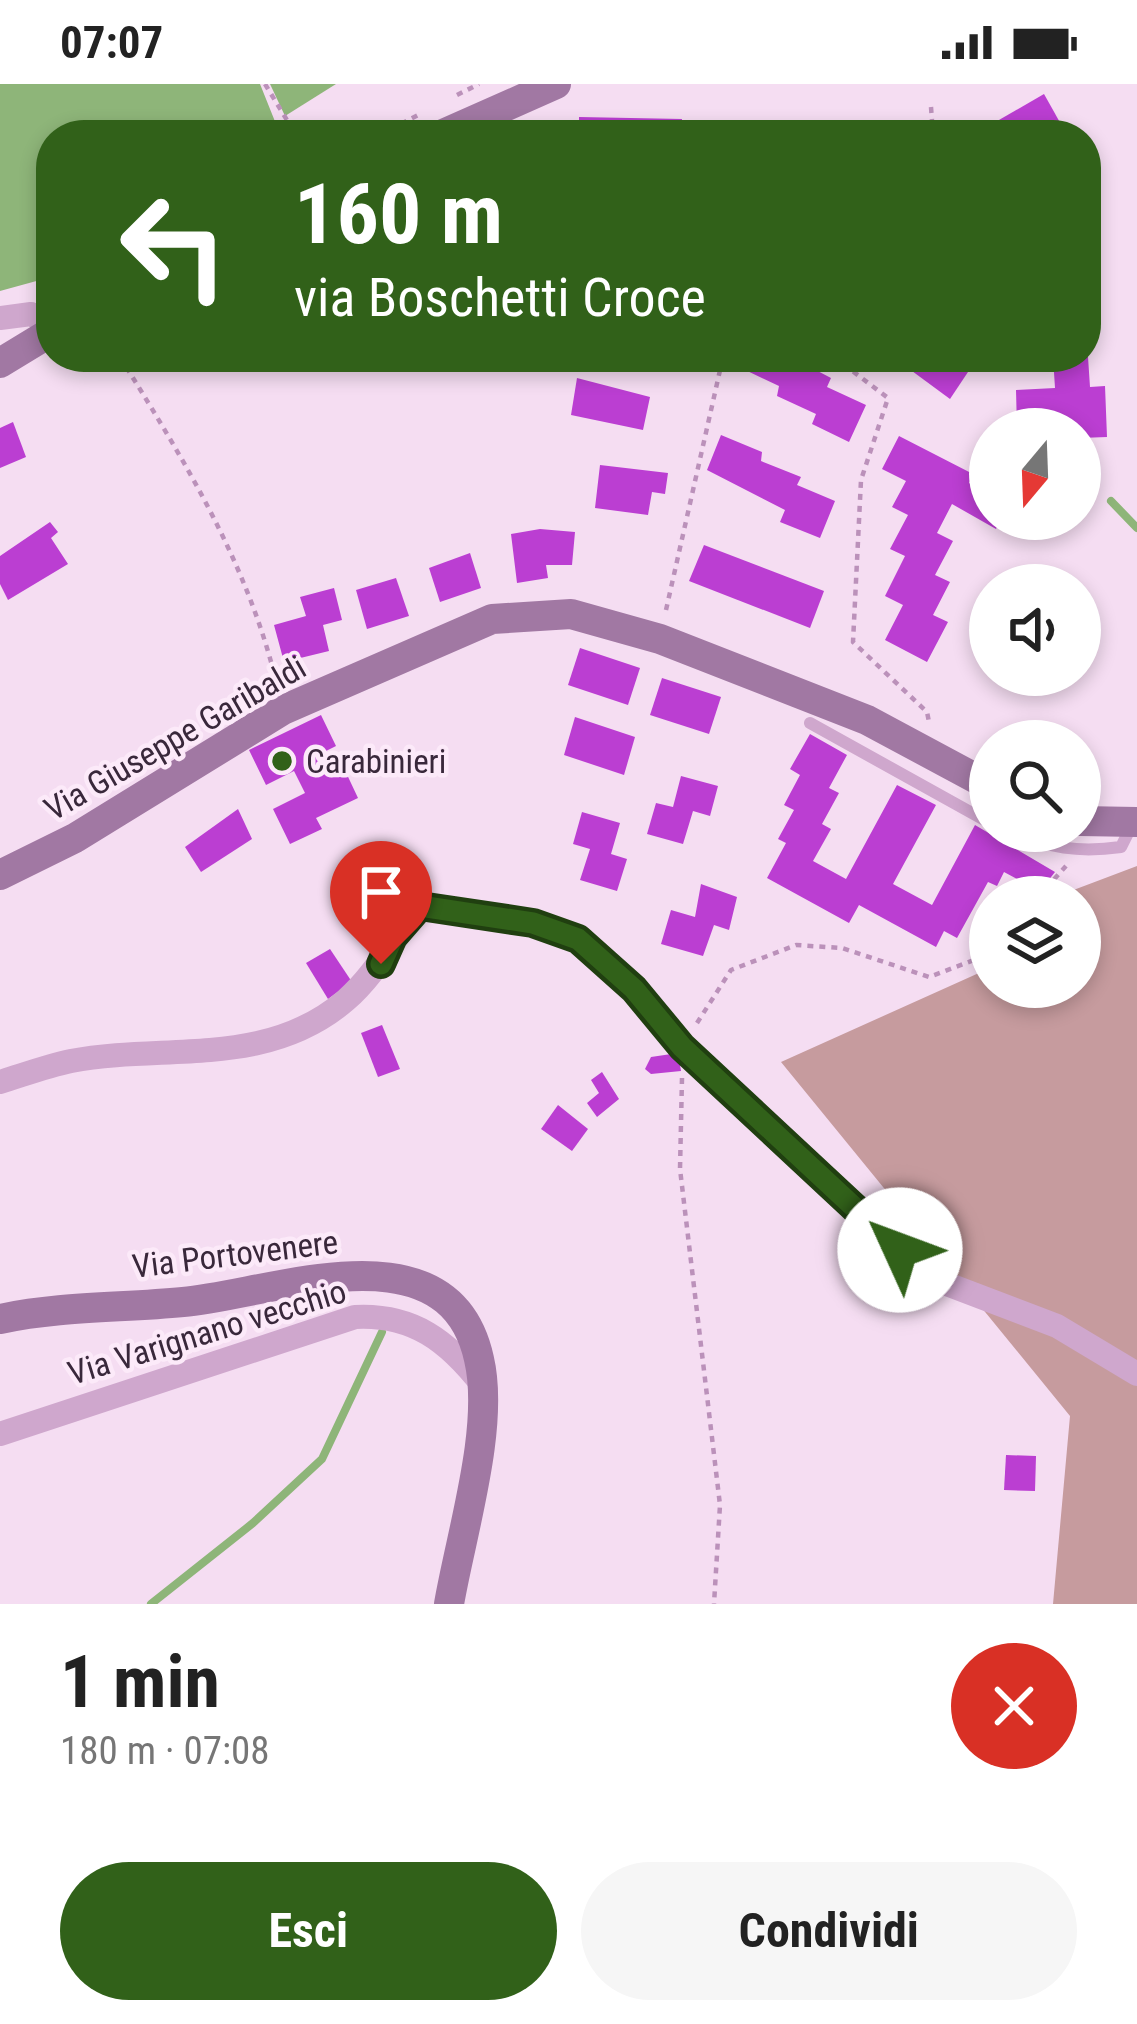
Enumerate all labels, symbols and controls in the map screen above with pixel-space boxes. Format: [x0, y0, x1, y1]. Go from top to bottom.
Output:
text: 07:07 [60, 16, 163, 69]
text: 160 m [294, 165, 503, 264]
icon: left [96, 168, 252, 324]
text: via Boschetti Croce [294, 266, 706, 329]
north arrow [969, 408, 1101, 540]
map controls [969, 408, 1101, 1008]
button: sound [969, 564, 1101, 696]
street label: Via Giuseppe Garibaldi [37, 647, 313, 829]
button: search [969, 720, 1101, 852]
place label: Carabinieri [306, 742, 446, 781]
marker: Carabinieri [269, 748, 295, 774]
pin [330, 841, 432, 964]
icon: arrive [348, 859, 414, 925]
button: layers [969, 876, 1101, 1008]
position arrow [837, 1187, 963, 1313]
street label: Via Portovenere [130, 1222, 340, 1286]
street label: Via Varignano vecchio [63, 1271, 351, 1393]
text: 1 min [60, 1640, 220, 1725]
button: close [951, 1643, 1077, 1769]
text: 180 m · 07:08 [60, 1728, 270, 1774]
button: Esci [60, 1862, 557, 2000]
button: Condividi [581, 1862, 1077, 2000]

